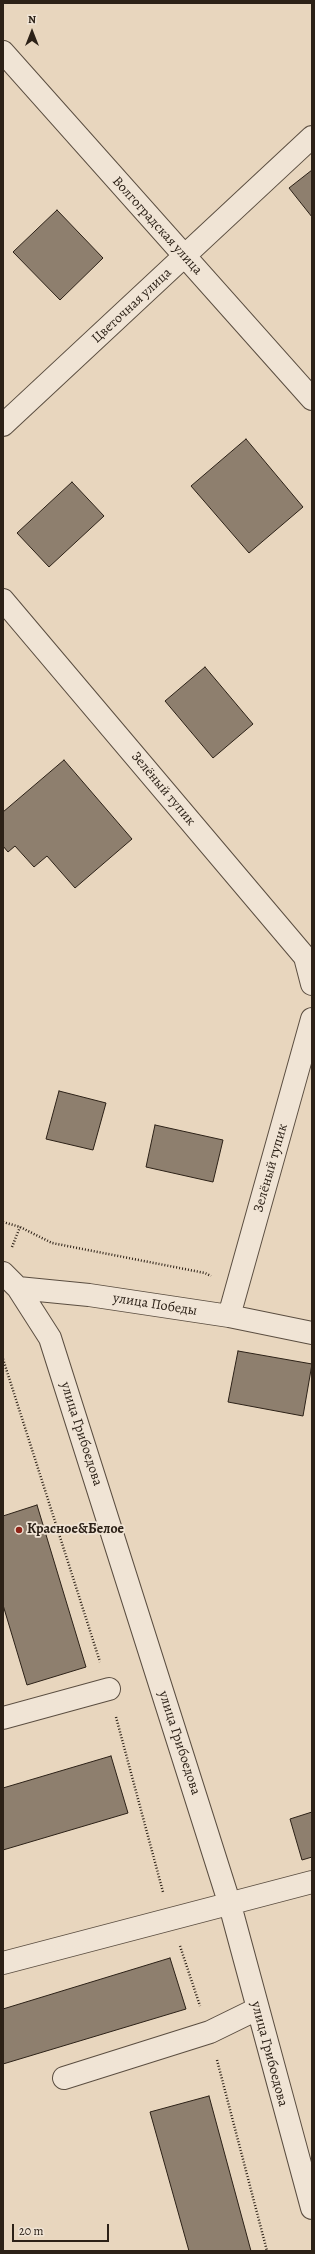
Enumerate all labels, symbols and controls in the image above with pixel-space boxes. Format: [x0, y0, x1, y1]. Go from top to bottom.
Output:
north arrow [12, 12, 52, 52]
text: N [28, 12, 36, 27]
street label: Волгоградская улица [108, 173, 206, 279]
street label: Цветочная улица [89, 265, 175, 347]
street label: Зелёный тупик [127, 749, 199, 829]
street label: Зелёный тупик [250, 1122, 292, 1214]
street label: улица Победы [112, 1290, 198, 1320]
street label: улица Грибоедова [56, 1380, 106, 1488]
place label: Красное&Белое [27, 1522, 124, 1538]
marker: Красное&Белое [14, 1525, 24, 1535]
street label: улица Грибоедова [154, 1689, 204, 1797]
street label: улица Грибоедова [247, 2000, 291, 2108]
scale bar [14, 2216, 111, 2242]
text: 20 m [19, 2223, 43, 2239]

